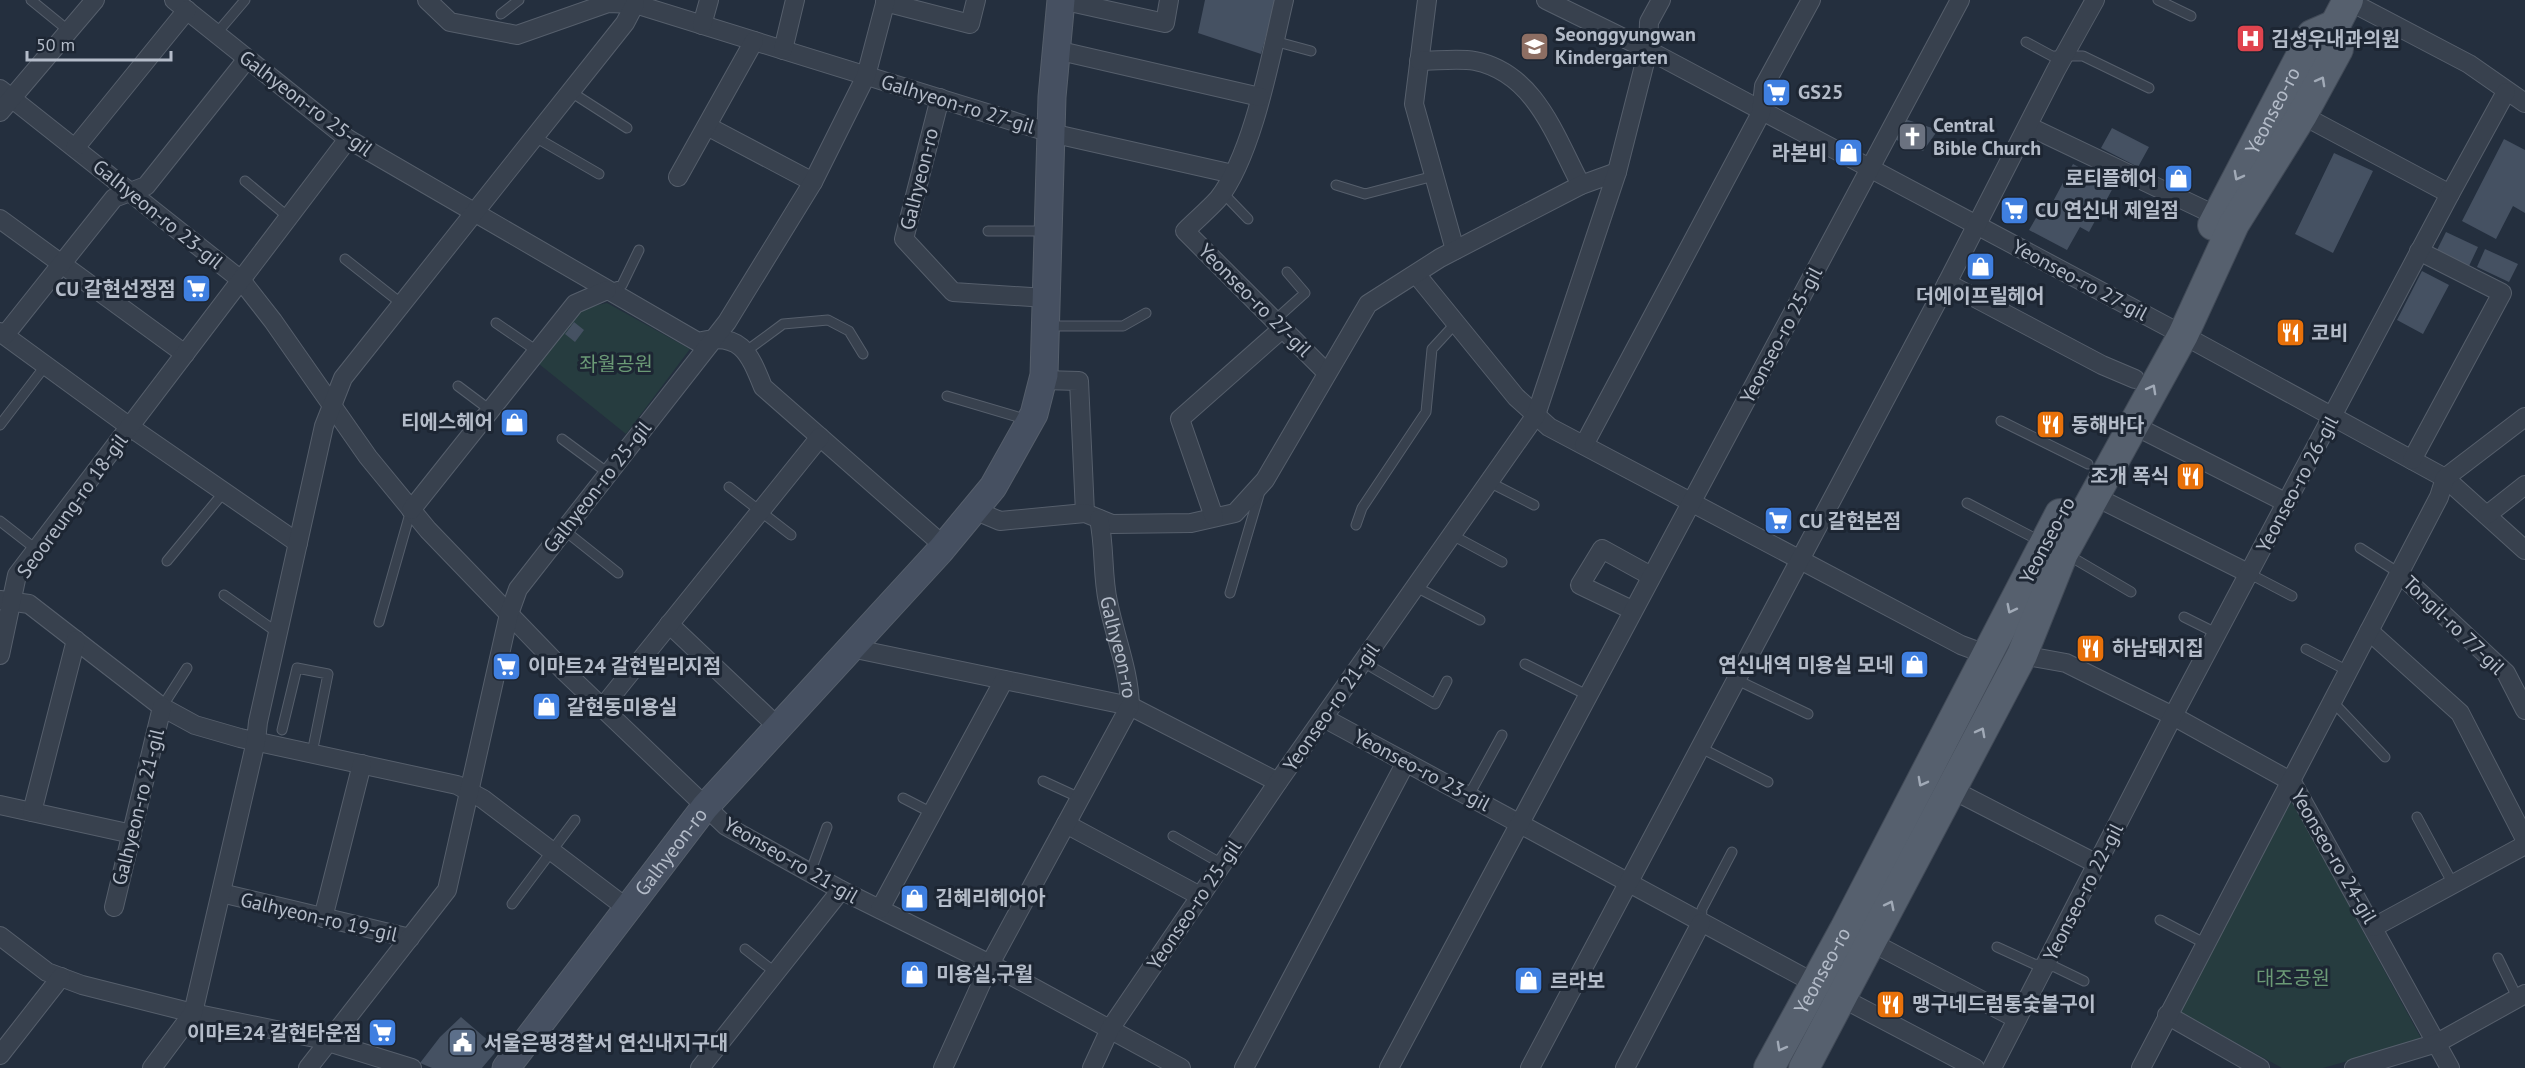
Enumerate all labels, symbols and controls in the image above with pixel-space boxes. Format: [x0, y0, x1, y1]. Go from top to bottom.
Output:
place label: Seonggyungwan Kindergarten [1555, 21, 1696, 70]
hospital icon: 김성우내과의원 [2234, 23, 2266, 55]
scale bar [27, 24, 171, 62]
place label: 김성우내과의원 [2271, 26, 2400, 52]
school or university icon: Seonggyungwan Kindergarten [1518, 30, 1550, 62]
text: 50 m [36, 33, 75, 56]
street label: Galhyeon-ro 25-gil [234, 44, 378, 162]
street label: Yeonseo-ro [2239, 62, 2306, 159]
street label: Galhyeon-ro 27-gil [878, 68, 1038, 140]
supermarket icon: GS25 [1761, 76, 1793, 108]
one-way arrow [2314, 76, 2325, 87]
place label: GS25 [1798, 79, 1843, 105]
place label: Central Bible Church [1933, 112, 2041, 161]
church icon: Central Bible Church [1896, 121, 1928, 153]
street label: Galhyeon-ro [894, 125, 944, 233]
shop icon: 라본비 [1832, 137, 1864, 169]
place label: 라본비 [1772, 140, 1827, 166]
street label: Galhyeon-ro 23-gil [87, 153, 229, 275]
shop icon: 로티플헤어 [2162, 162, 2194, 194]
place label: 로티플헤어 [2065, 165, 2157, 191]
one-way arrow [2234, 169, 2245, 180]
supermarket icon: CU 연신내 제일점 [1998, 194, 2030, 226]
place label: CU 연신내 제일점 [2035, 197, 2179, 223]
street label: Yeonseo-ro 27-gil [2008, 233, 2152, 327]
street label: Yeonseo-ro 27-gil [1193, 238, 1317, 362]
shop icon: 더에이프릴헤어 [1964, 250, 1996, 282]
street label: Yeonseo-ro 25-gil [1734, 262, 1828, 408]
supermarket icon: CU 갈현선정점 [181, 273, 213, 305]
place label: CU 갈현선정점 [55, 276, 176, 302]
place label: 더에이프릴헤어 [1916, 283, 2044, 309]
restaurant icon: 코비 [2274, 317, 2306, 349]
place label: 코비 [2311, 320, 2348, 346]
park label: 좌월공원 [579, 351, 653, 377]
one-way arrow [2145, 385, 2157, 395]
shop icon: 티에스헤어 [498, 406, 530, 438]
place label: 티에스헤어 [401, 409, 493, 435]
restaurant icon: 동해바다 [2034, 409, 2066, 441]
street label: Yeonseo-ro 26-gil [2250, 411, 2344, 557]
place label: 동해바다 [2071, 412, 2145, 438]
street label: Galhyeon-ro 25-gil [537, 416, 657, 558]
street label: Seooreung-ro 18-gil [11, 428, 133, 583]
restaurant icon: 조개 폭식 [2174, 460, 2206, 492]
place label: 조개 폭식 [2090, 463, 2169, 489]
street label: Yeonseo-ro [2013, 492, 2081, 588]
supermarket icon: CU 갈현본점 [1762, 505, 1794, 537]
place label: CU 갈현본점 [1799, 508, 1901, 534]
street label: Tongil-ro 77-gil [2398, 570, 2511, 680]
street label: Galhyeon-ro [1094, 594, 1143, 700]
one-way arrow [2007, 603, 2019, 614]
restaurant icon: 하남돼지집 [2075, 632, 2107, 664]
place label: 하남돼지집 [2112, 635, 2204, 661]
street label: Yeonseo-ro 21-gil [1277, 638, 1385, 776]
shop icon: 연신내역 미용실 모네 [1899, 649, 1931, 681]
supermarket icon: 이마트24 갈현빌리지점 [491, 650, 523, 682]
place label: 연신내역 미용실 모네 [1718, 652, 1894, 678]
place label: 이마트24 갈현빌리지점 [528, 653, 721, 679]
shop icon: 갈현동미용실 [530, 691, 562, 723]
place label: 갈현동미용실 [567, 694, 677, 720]
street label: Yeonseo-ro 23-gil [1349, 723, 1495, 817]
street label: Galhyeon-ro 21-gil [106, 726, 170, 888]
one-way arrow [1974, 728, 1985, 738]
one-way arrow [1918, 776, 1929, 786]
street label: Yeonseo-ro 24-gil [2285, 784, 2383, 928]
street label: Galhyeon-ro [629, 802, 713, 901]
street label: Yeonseo-ro 21-gil [719, 811, 863, 909]
street label: Yeonseo-ro 22-gil [2037, 819, 2129, 965]
street label: Yeonseo-ro 25-gil [1141, 835, 1247, 975]
shop icon: 김혜리헤어아 [898, 882, 930, 914]
place label: 김혜리헤어아 [935, 885, 1046, 911]
street label: Galhyeon-ro 19-gil [238, 886, 400, 948]
one-way arrow [1883, 900, 1895, 911]
street label: Yeonseo-ro [1788, 923, 1856, 1019]
shop icon: 미용실,구월 [899, 958, 931, 990]
place label: 미용실,구월 [936, 961, 1033, 987]
shop icon: 르라보 [1513, 965, 1545, 997]
park label: 대조공원 [2256, 965, 2330, 991]
place label: 르라보 [1550, 968, 1605, 994]
restaurant icon: 맹구네드럼통숯불구이 [1875, 988, 1907, 1020]
place label: 맹구네드럼통숯불구이 [1912, 991, 2096, 1017]
supermarket icon: 이마트24 갈현타운점 [367, 1017, 399, 1049]
place label: 이마트24 갈현타운점 [187, 1020, 362, 1046]
public building icon: 서울은평경찰서 연신내지구대 [447, 1027, 479, 1059]
place label: 서울은평경찰서 연신내지구대 [484, 1030, 728, 1056]
one-way arrow [1777, 1041, 1788, 1051]

